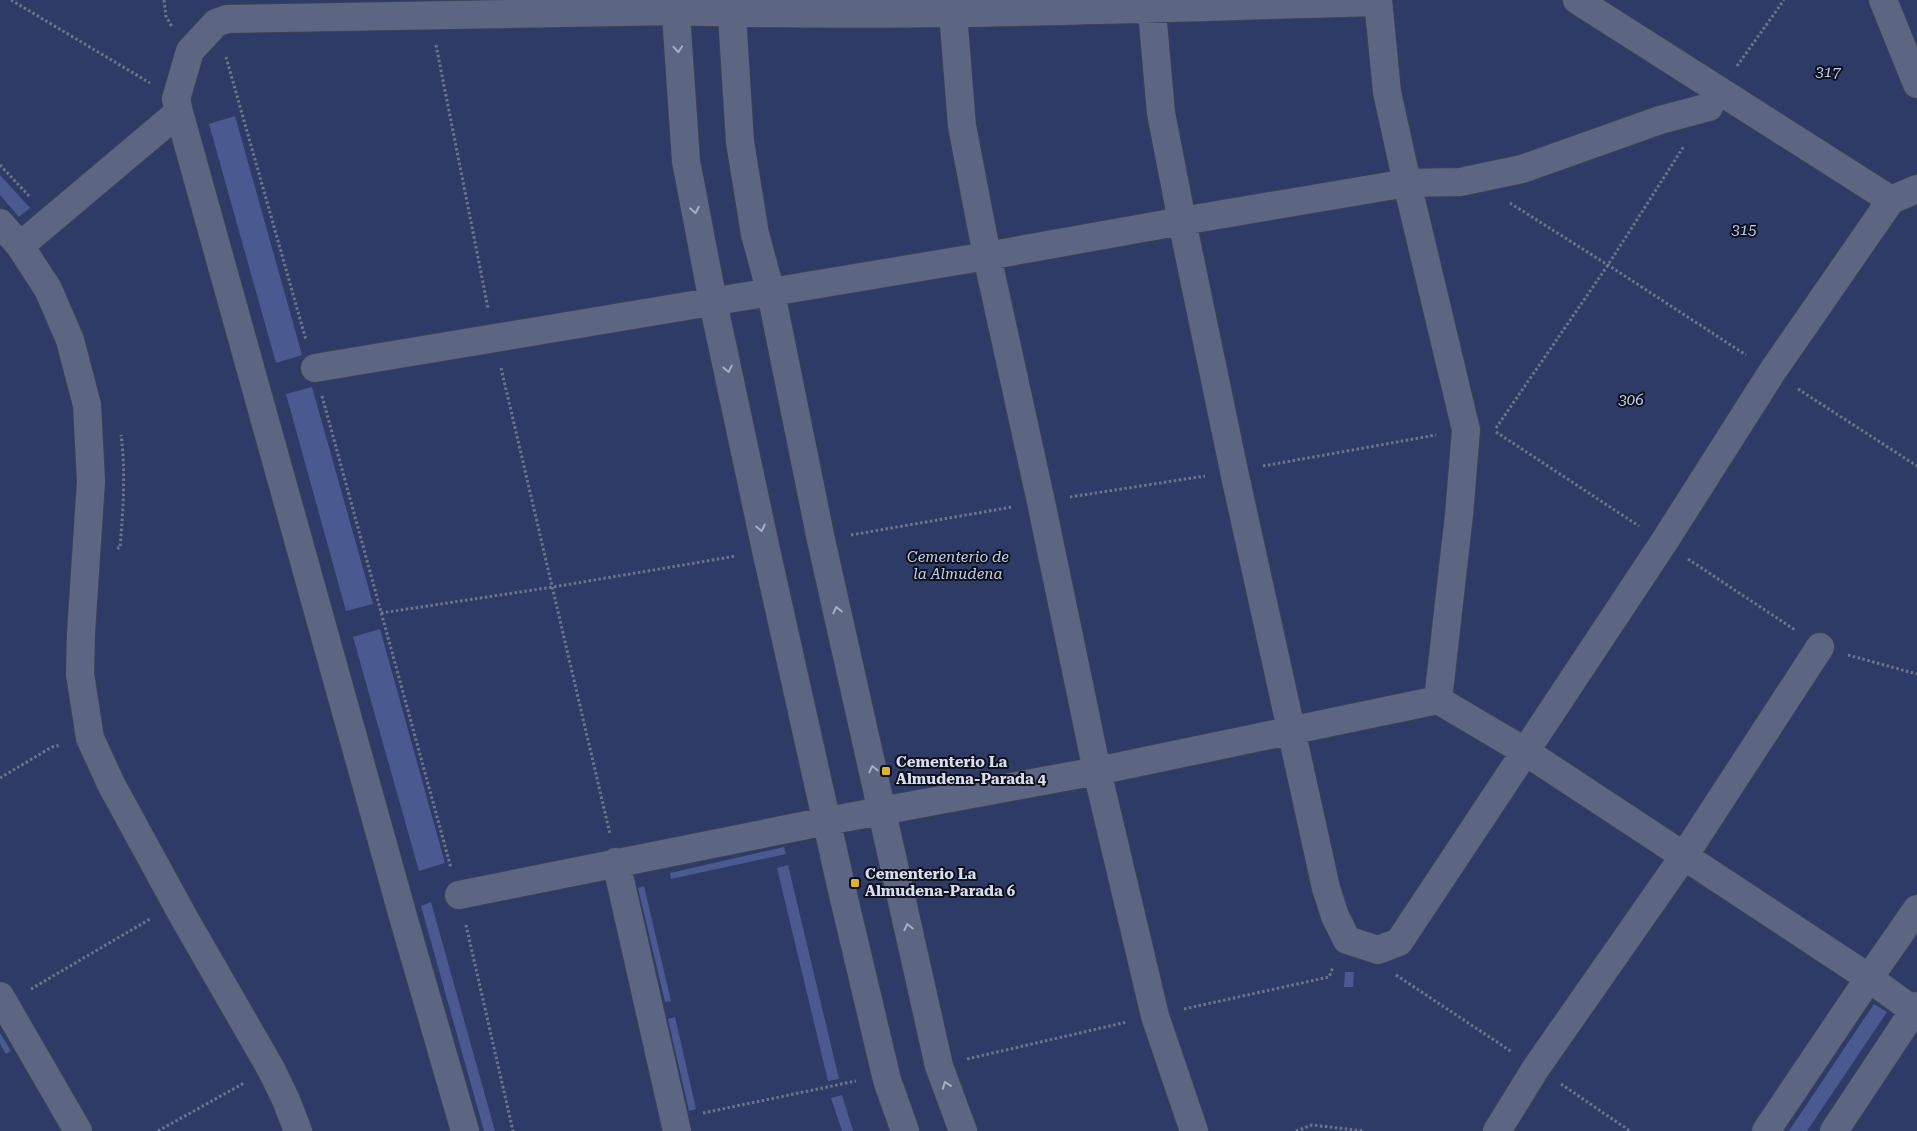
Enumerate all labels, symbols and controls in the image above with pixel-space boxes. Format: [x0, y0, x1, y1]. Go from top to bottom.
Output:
one-way arrow [673, 45, 684, 53]
park label: 317 [1814, 63, 1841, 81]
one-way arrow [690, 206, 700, 214]
park label: 315 [1730, 221, 1757, 239]
one-way arrow [722, 365, 732, 374]
park label: 306 [1617, 391, 1644, 409]
one-way arrow [756, 524, 766, 533]
park label: Cementerio de la Almudena [907, 548, 1009, 583]
one-way arrow [832, 606, 843, 615]
place label: Cementerio La Almudena-Parada 4 [896, 753, 1047, 788]
one-way arrow [868, 764, 879, 773]
marker: Cementerio La Almudena-Parada 4 [880, 765, 892, 777]
place label: Cementerio La Almudena-Parada 6 [865, 865, 1016, 900]
marker: Cementerio La Almudena-Parada 6 [849, 877, 861, 889]
one-way arrow [903, 923, 914, 932]
one-way arrow [942, 1081, 952, 1090]

